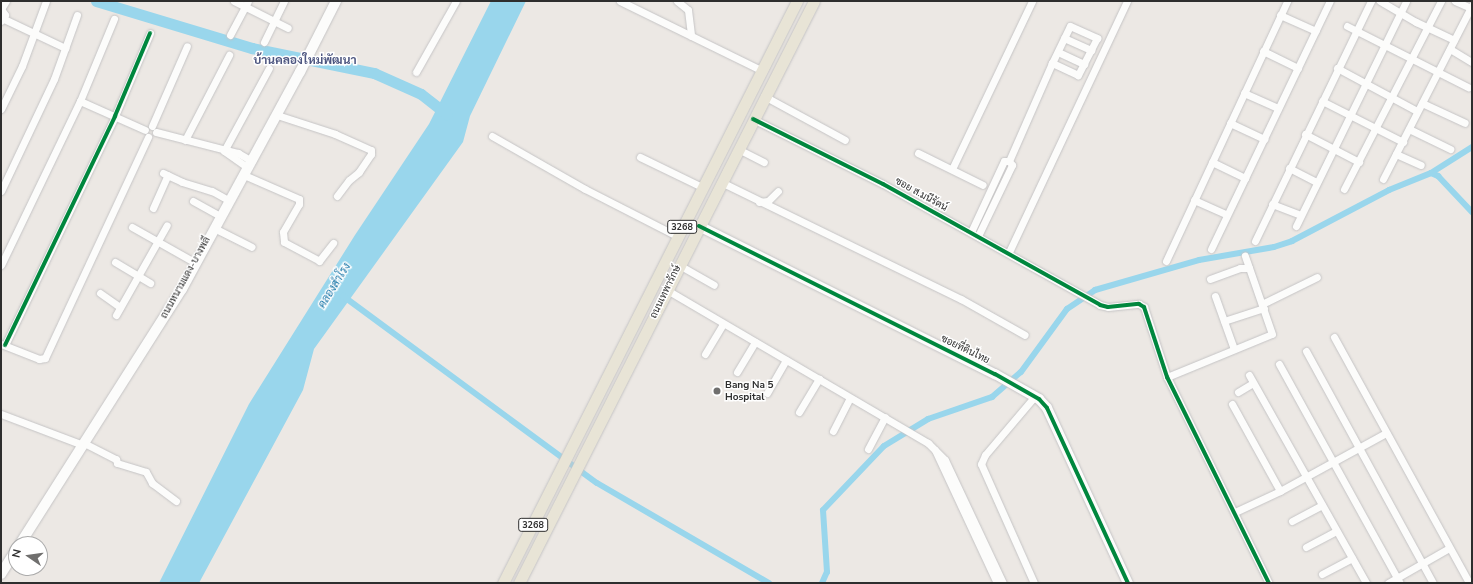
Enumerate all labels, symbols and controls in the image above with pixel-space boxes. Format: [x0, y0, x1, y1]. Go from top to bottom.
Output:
district label: บ้านคลองใหม่พัฒนา [253, 54, 357, 68]
street label: ซอย ส.มนีรัตน์ [893, 176, 949, 214]
road number: 3268 [667, 220, 697, 234]
street label: ถนนหนามแดง-บางพลี [159, 235, 213, 321]
water label: คลองสำโรง [316, 261, 354, 311]
street label: ถนนเทพารักษ์ [648, 263, 684, 321]
street label: ซอยที่ดินไทย [939, 333, 991, 367]
place label: Bang Na 5 Hospital [725, 379, 774, 402]
marker: Bang Na 5 Hospital [712, 386, 722, 396]
road number: 3268 [518, 518, 548, 532]
north arrow [8, 536, 48, 576]
text: N [9, 548, 25, 559]

